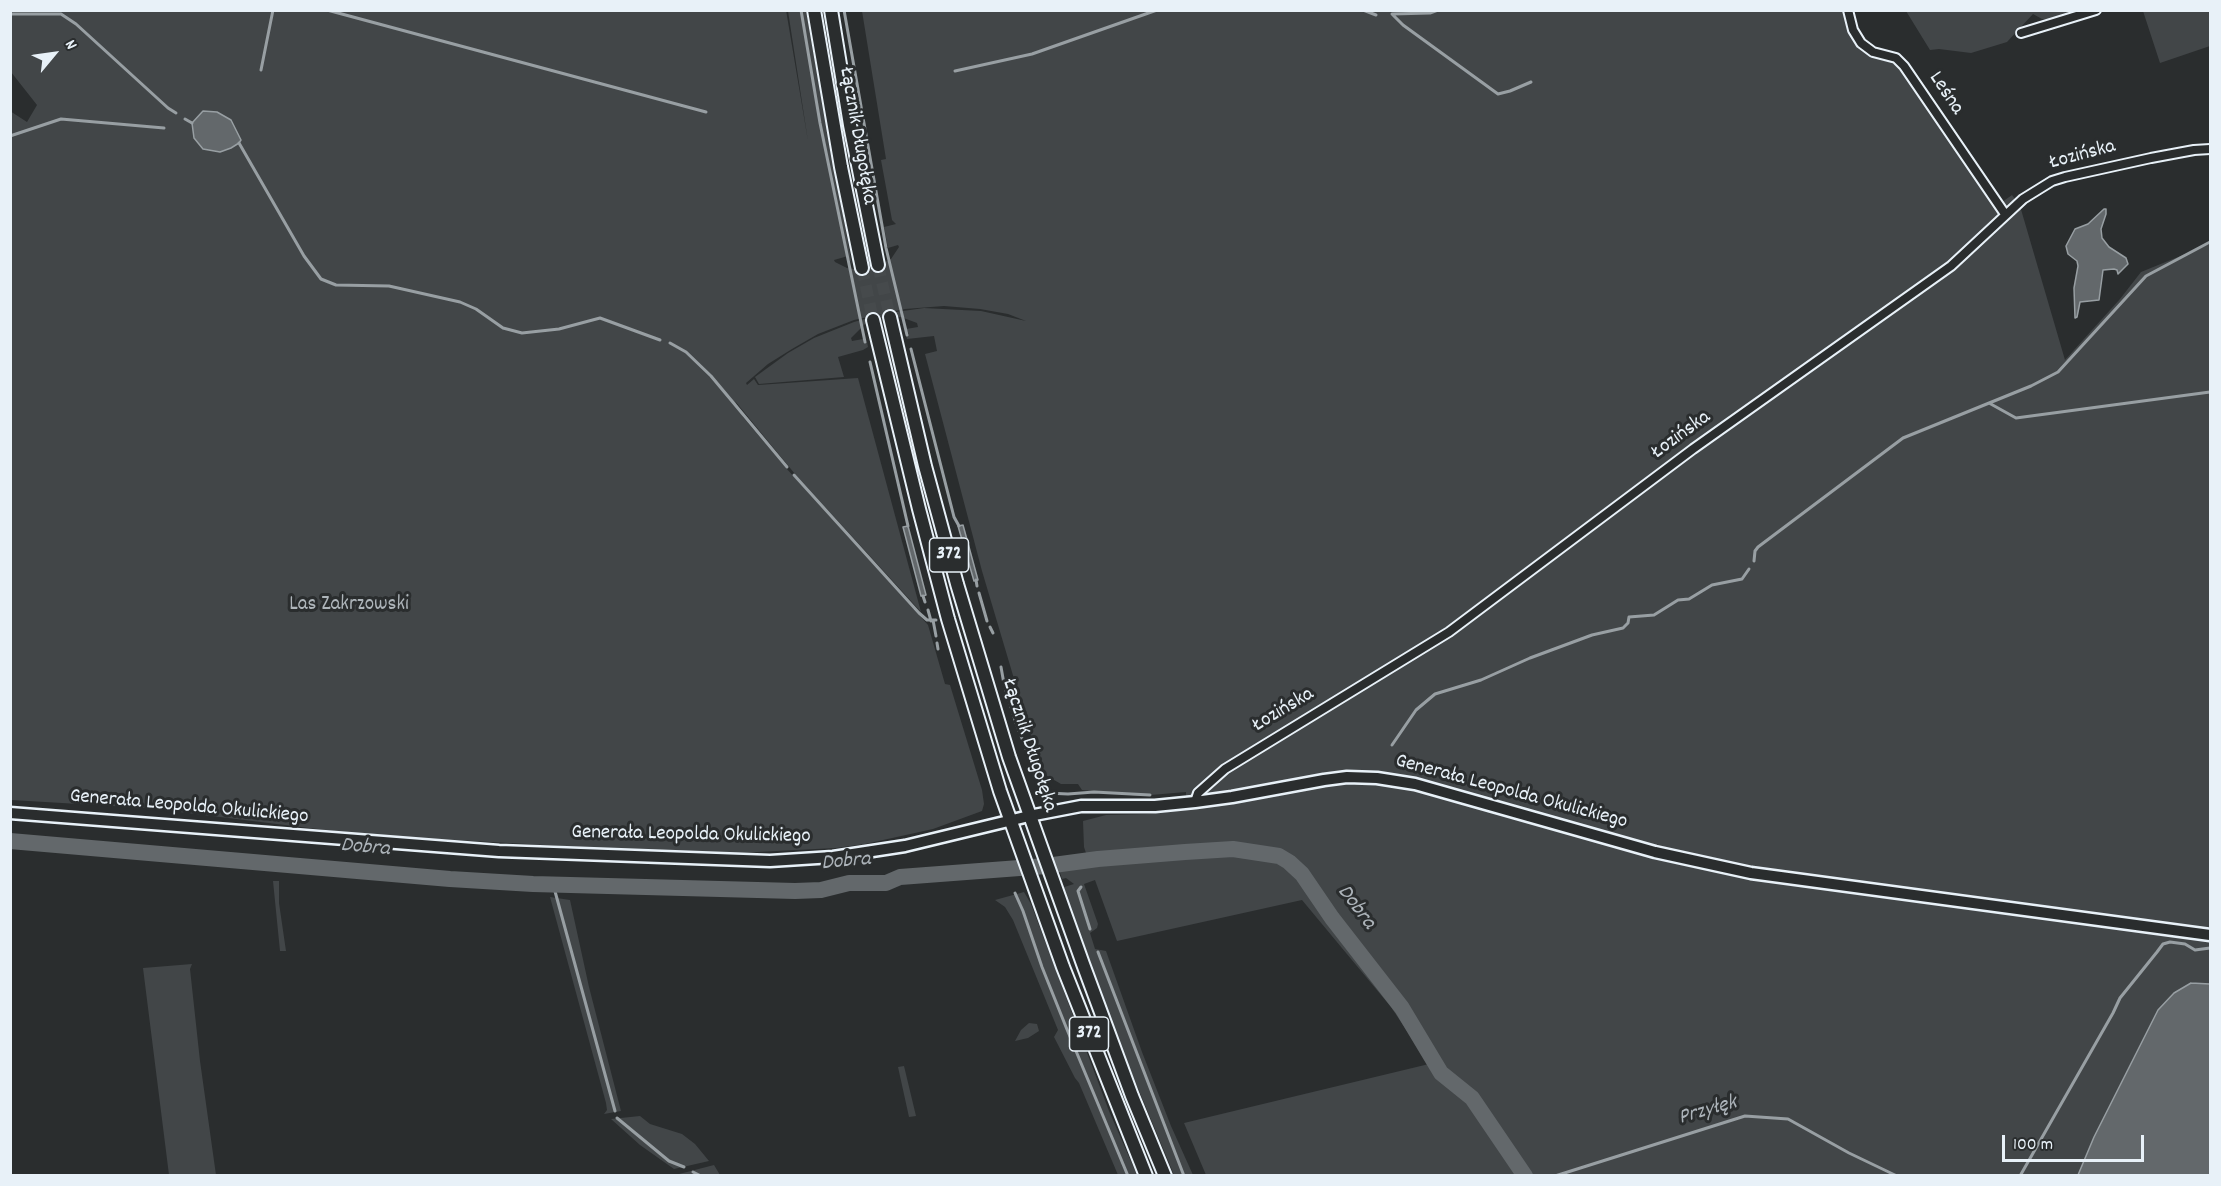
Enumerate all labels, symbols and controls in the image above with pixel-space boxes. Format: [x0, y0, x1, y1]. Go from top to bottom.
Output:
north arrow [24, 24, 84, 84]
text: N [58, 36, 82, 54]
street label: Łącznik Długołęka [832, 66, 880, 206]
street label: Leśna [1922, 68, 1968, 120]
street label: Łozińska [2047, 135, 2119, 177]
street label: Łozińska [1647, 406, 1717, 466]
road number: 372 [930, 538, 968, 572]
park label: Las Zakrzowski [289, 593, 409, 619]
street label: Łącznik Długołęka [995, 676, 1061, 816]
street label: Łozińska [1249, 683, 1319, 739]
street label: Generała Leopolda Okulickiego [1392, 750, 1630, 836]
street label: Generała Leopolda Okulickiego [69, 785, 309, 831]
street label: Generała Leopolda Okulickiego [571, 821, 811, 851]
water label: Dobra [339, 834, 391, 864]
water label: Dobra [820, 848, 872, 878]
water label: Dobra [1330, 880, 1380, 936]
road number: 372 [1070, 1017, 1108, 1051]
water label: Przyłęk [1676, 1091, 1740, 1133]
scale bar [2005, 1123, 2148, 1161]
text: 100 m [2013, 1133, 2053, 1158]

